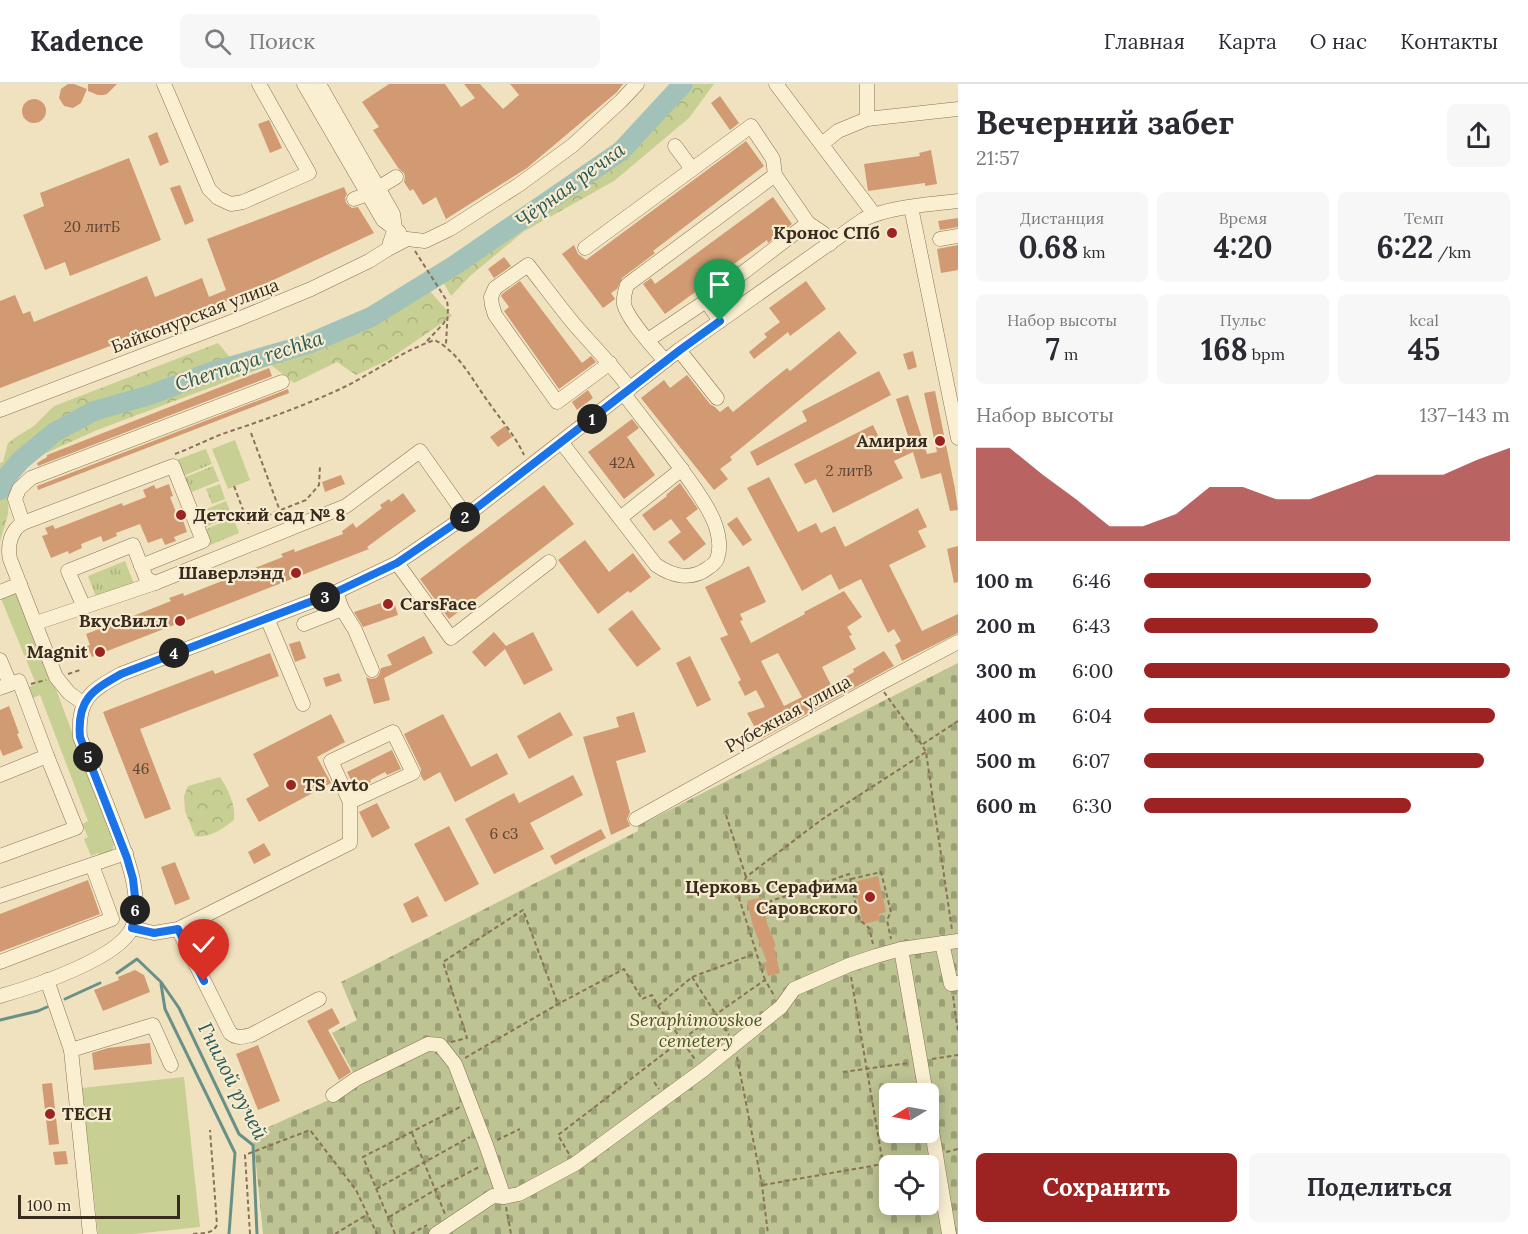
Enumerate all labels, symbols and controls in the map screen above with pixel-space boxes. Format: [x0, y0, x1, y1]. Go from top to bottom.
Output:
search box [180, 14, 600, 68]
text: Kadence [30, 23, 144, 59]
icon: search [201, 25, 234, 58]
text: Поиск [249, 27, 315, 55]
text: Главная [1104, 28, 1185, 55]
text: Карта [1218, 28, 1277, 55]
text: О нас [1310, 28, 1367, 55]
text: Контакты [1400, 28, 1498, 55]
text: Вечерний забег [976, 101, 1234, 143]
button: share [1447, 104, 1510, 167]
water label: Чёрная речка [510, 136, 629, 233]
text: 21:57 [976, 145, 1019, 170]
text: Дистанция [1020, 208, 1104, 228]
text: Время [1219, 208, 1267, 228]
text: Темп [1404, 208, 1444, 228]
house number: 20 литБ [64, 217, 120, 236]
place label: Кронос СПб [773, 221, 880, 244]
marker: Кронос СПб [885, 226, 899, 240]
text: 0.68 [1018, 228, 1078, 266]
text: 4:20 [1214, 228, 1272, 266]
text: 6:22 [1377, 228, 1433, 266]
text: km [1078, 242, 1106, 262]
text: /km [1433, 242, 1471, 262]
pin [694, 259, 745, 321]
icon: arrive [703, 268, 736, 301]
street label: Байконурская улица [108, 273, 282, 358]
text: Набор высоты [1007, 310, 1117, 330]
text: Пульс [1220, 310, 1266, 330]
text: kcal [1409, 310, 1439, 330]
water label: Chernaya rechka [172, 325, 326, 396]
text: 7 [1046, 330, 1060, 368]
text: 168 [1201, 330, 1248, 368]
text: 45 [1408, 330, 1440, 368]
text: m [1060, 344, 1078, 364]
text: bpm [1248, 344, 1285, 364]
text: Набор высоты [976, 402, 1114, 427]
text: 137–143 m [1420, 402, 1510, 427]
pin: 1 [577, 404, 607, 434]
text: 1 [589, 409, 595, 429]
place label: Амирия [856, 429, 928, 452]
marker: Амирия [933, 434, 947, 448]
house number: 42А [609, 453, 635, 472]
house number: 2 литВ [825, 461, 873, 480]
pin: 2 [450, 502, 480, 532]
place label: Детский сад № 8 [193, 503, 346, 526]
text: 2 [461, 507, 469, 527]
marker: Детский сад № 8 [174, 508, 188, 522]
place label: Шаверлэнд [178, 561, 284, 584]
marker: Шаверлэнд [289, 566, 303, 580]
text: 100 m [976, 568, 1033, 593]
text: 6:46 [1072, 568, 1111, 593]
pin: 3 [310, 582, 340, 612]
text: 3 [321, 587, 329, 607]
place label: CarsFace [400, 592, 477, 615]
marker: CarsFace [381, 597, 395, 611]
place label: ВкусВилл [79, 609, 168, 632]
text: 200 m [976, 613, 1036, 638]
text: 6:43 [1072, 613, 1111, 638]
marker: ВкусВилл [173, 614, 187, 628]
pin: 4 [159, 638, 189, 668]
place label: Magnit [26, 640, 89, 663]
text: 4 [170, 643, 178, 663]
marker: Magnit [93, 645, 107, 659]
text: 300 m [976, 658, 1036, 683]
text: 6:00 [1072, 658, 1113, 683]
street label: Рубежная улица [721, 669, 855, 758]
text: 400 m [976, 703, 1036, 728]
text: 6:04 [1072, 703, 1112, 728]
pin: 5 [73, 742, 103, 772]
text: 5 [84, 747, 92, 767]
text: 500 m [976, 748, 1036, 773]
text: 6:07 [1072, 748, 1110, 773]
house number: 46 [133, 759, 149, 778]
place label: TS Avto [303, 773, 369, 796]
marker: TS Avto [284, 778, 298, 792]
text: 600 m [976, 793, 1037, 818]
text: 6:30 [1072, 793, 1112, 818]
house number: 6 с3 [490, 824, 518, 843]
place label: Церковь Серафима Саровского [685, 875, 859, 919]
marker: Церковь Серафима Саровского [863, 890, 877, 904]
pin: 6 [120, 895, 150, 925]
text: 6 [130, 900, 140, 920]
pin [178, 919, 229, 981]
icon: check [187, 928, 220, 961]
park label: Seraphimovskoe cemetery [630, 1008, 762, 1052]
water label: Гнилой ручей [193, 1018, 274, 1144]
north arrow [879, 1083, 939, 1143]
map controls [879, 1083, 939, 1215]
place label: TECH [62, 1102, 112, 1125]
marker: TECH [43, 1107, 57, 1121]
button: Сохранить [976, 1153, 1237, 1222]
button: Поделиться [1249, 1153, 1510, 1222]
button: locate [879, 1155, 939, 1215]
scale bar [18, 1192, 180, 1220]
text: 100 m [27, 1195, 71, 1215]

